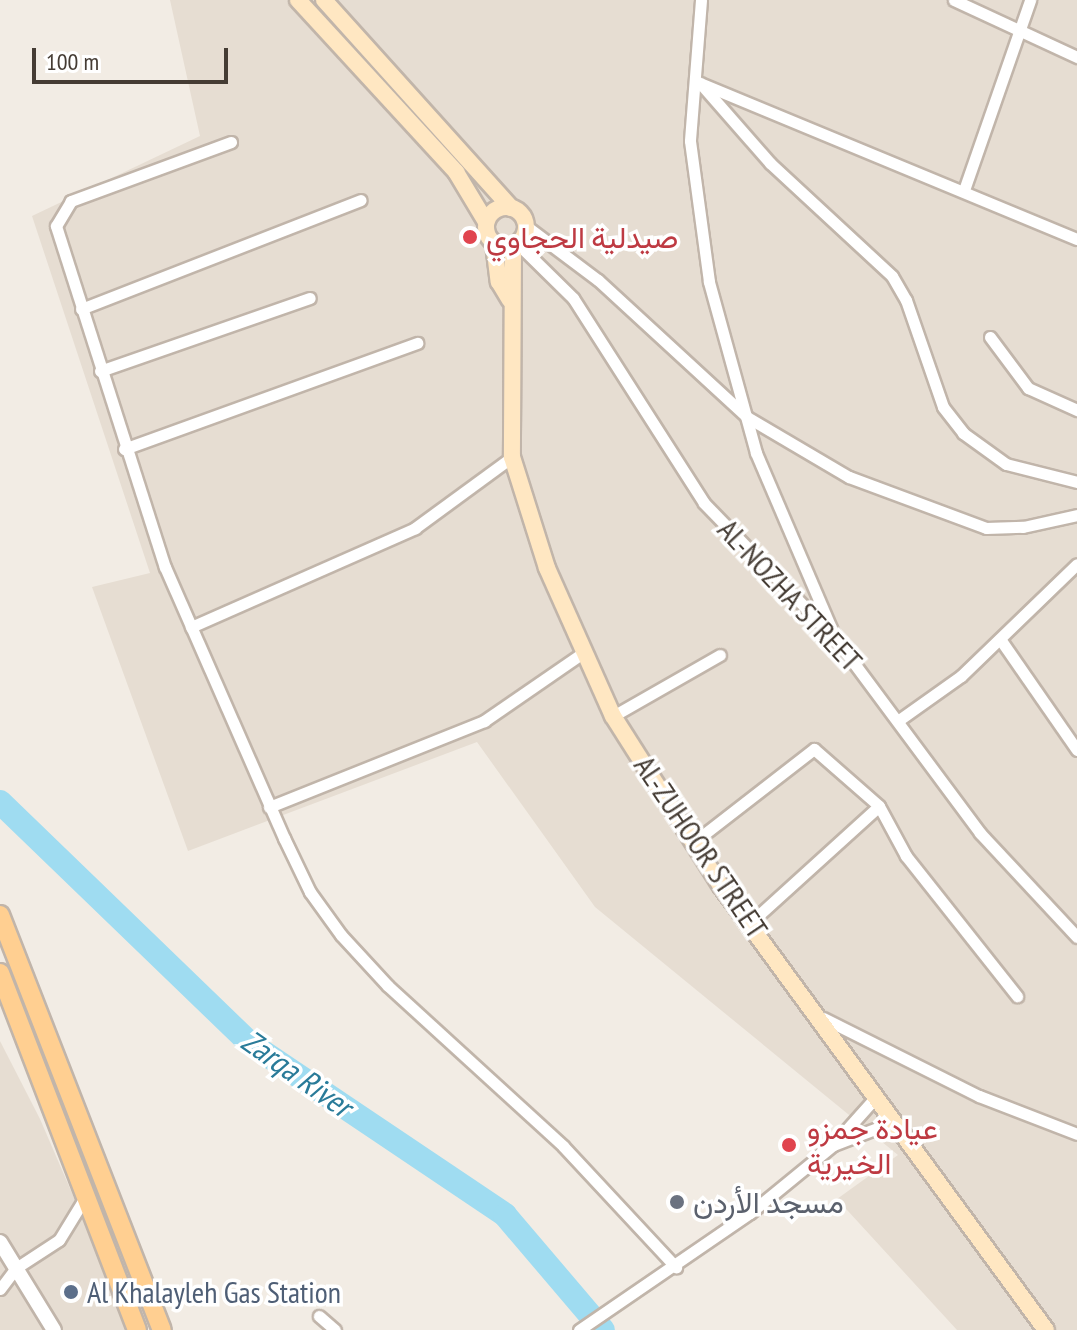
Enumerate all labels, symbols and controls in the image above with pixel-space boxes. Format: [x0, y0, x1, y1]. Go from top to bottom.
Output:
scale bar [36, 32, 232, 82]
text: 100 m [46, 46, 99, 77]
place label: صيدلية الحجاوي [486, 219, 678, 255]
marker: صيدلية الحجاوي [461, 228, 479, 246]
street label: AL-NOZHA STREET [710, 511, 870, 679]
street label: AL-ZUHOOR STREET [627, 749, 775, 945]
water label: Zarqa River [235, 1021, 359, 1125]
place label: عيادة جمزو الخيرية [807, 1110, 938, 1180]
marker: عيادة جمزو الخيرية [778, 1134, 800, 1156]
place label: مسجد الأردن [693, 1184, 844, 1220]
marker: مسجد الأردن [668, 1193, 686, 1211]
place label: Al Khalayleh Gas Station [87, 1274, 341, 1310]
marker: Al Khalayleh Gas Station [62, 1283, 80, 1301]

